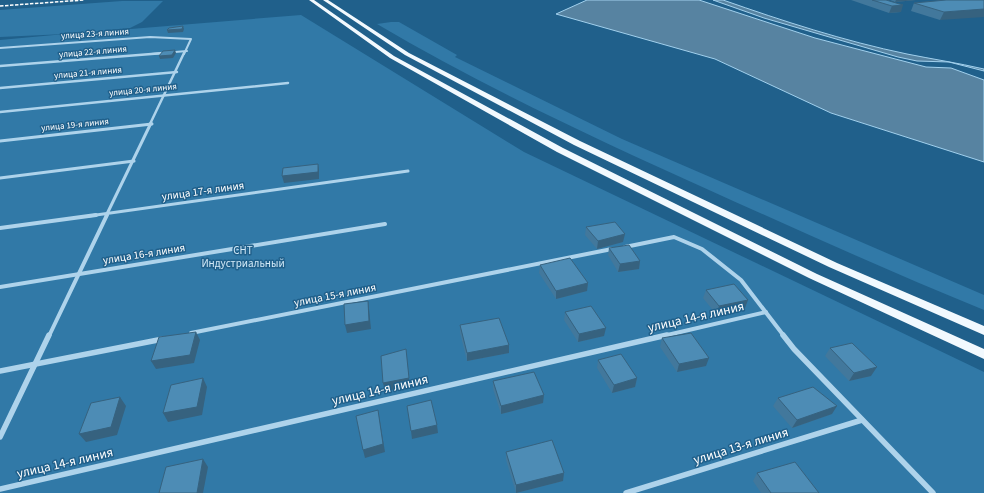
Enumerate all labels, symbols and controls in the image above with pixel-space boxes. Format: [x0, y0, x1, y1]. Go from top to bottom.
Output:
street label: улица 23-я линия [61, 25, 129, 43]
street label: улица 22-я линия [59, 43, 127, 61]
street label: улица 21-я линия [54, 64, 122, 82]
street label: улица 20-я линия [108, 80, 178, 100]
street label: улица 19-я линия [40, 115, 110, 135]
street label: улица 17-я линия [161, 178, 245, 204]
street label: улица 16-я линия [102, 240, 186, 268]
park label: СНТ Индустриальный [201, 243, 285, 271]
street label: улица 15-я линия [293, 280, 377, 310]
street label: улица 14-я линия [646, 297, 746, 337]
street label: улица 14-я линия [330, 370, 430, 410]
street label: улица 13-я линия [691, 423, 791, 469]
street label: улица 14-я линия [15, 443, 115, 483]

